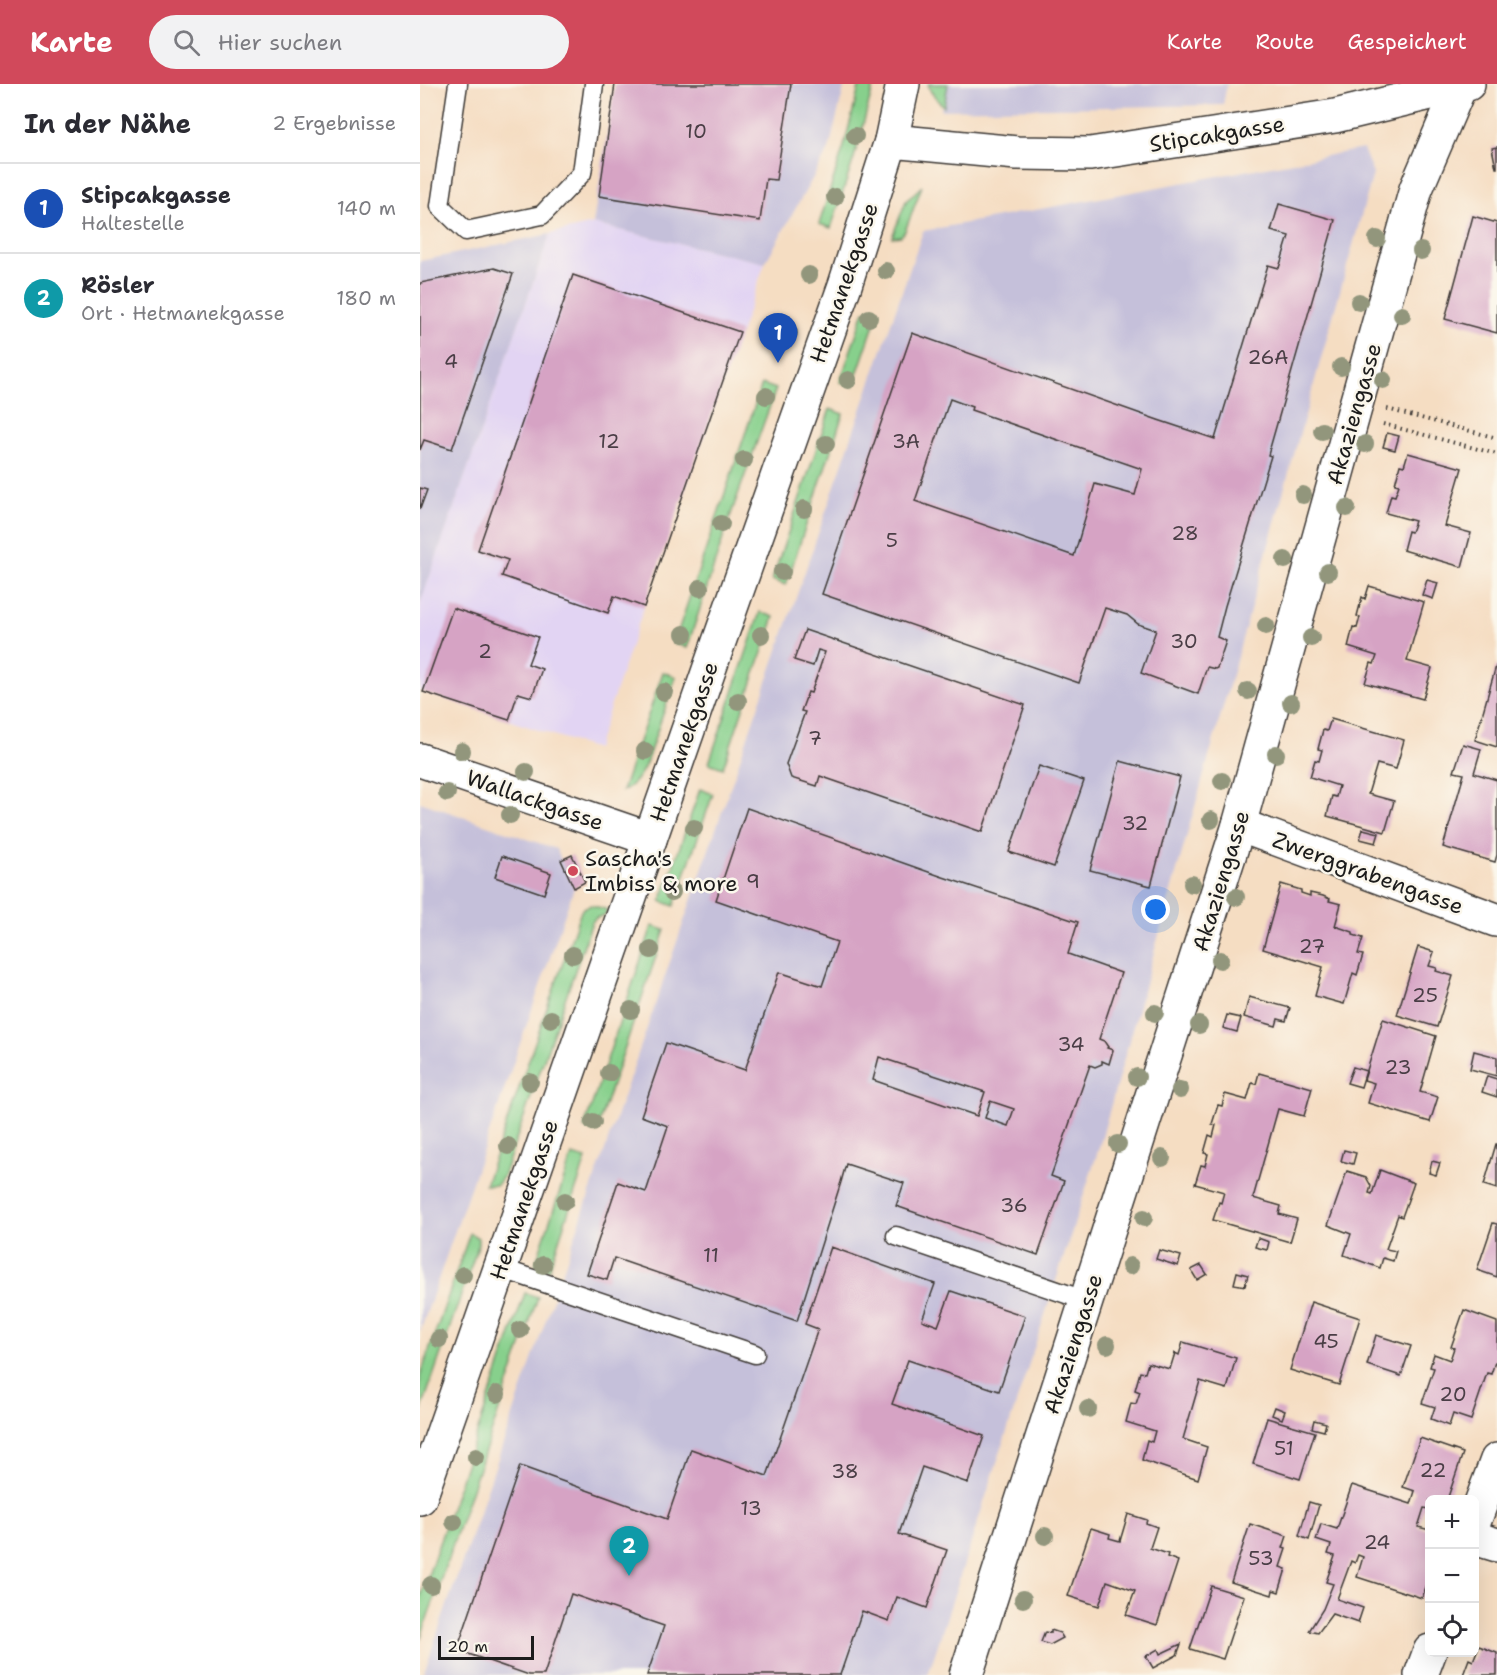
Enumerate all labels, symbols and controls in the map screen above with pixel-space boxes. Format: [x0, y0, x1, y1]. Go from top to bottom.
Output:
search box [149, 15, 569, 69]
text: Karte [30, 23, 113, 61]
icon: search [170, 26, 203, 59]
text: Hier suchen [218, 28, 342, 57]
text: Karte [1167, 28, 1222, 56]
text: Route [1255, 28, 1314, 56]
text: Gespeichert [1347, 28, 1467, 56]
text: In der Nähe [24, 106, 191, 141]
street label: Stipcakgasse [1147, 109, 1287, 159]
text: 2 Ergebnisse [272, 110, 396, 136]
house number: 10 [685, 118, 707, 144]
text: Stipcakgasse [81, 181, 231, 210]
text: 1 [39, 195, 48, 221]
text: 140 m [337, 195, 396, 221]
street label: Hetmanekgasse [803, 199, 885, 367]
text: Haltestelle [81, 210, 185, 236]
text: Rösler [81, 271, 155, 300]
text: 2 [37, 285, 51, 311]
text: 180 m [336, 285, 396, 311]
text: Ort · Hetmanekgasse [81, 300, 285, 326]
pin: 1 [758, 314, 798, 363]
street label: Akaziengasse [1320, 340, 1388, 488]
house number: 26A [1247, 344, 1289, 370]
house number: 4 [444, 348, 458, 374]
house number: 12 [598, 428, 620, 454]
house number: 3A [892, 428, 920, 454]
house number: 28 [1171, 520, 1199, 546]
house number: 5 [886, 527, 898, 553]
house number: 30 [1170, 628, 1198, 654]
house number: 2 [478, 638, 492, 664]
street label: Hetmanekgasse [643, 658, 725, 826]
house number: 7 [808, 725, 822, 751]
street label: Wallackgasse [462, 763, 608, 837]
street label: Akaziengasse [1186, 807, 1256, 955]
house number: 32 [1122, 810, 1148, 836]
street label: Zwerggrabengasse [1268, 825, 1468, 921]
place label: Sascha's Imbiss & more [585, 844, 738, 898]
marker: Sascha's Imbiss & more [566, 864, 580, 878]
house number: 9 [746, 868, 760, 894]
your location [1141, 895, 1170, 924]
house number: 27 [1299, 933, 1325, 959]
house number: 25 [1412, 982, 1438, 1008]
house number: 34 [1057, 1031, 1085, 1057]
house number: 23 [1385, 1054, 1411, 1080]
street label: Hetmanekgasse [483, 1116, 565, 1284]
house number: 36 [1000, 1192, 1028, 1218]
house number: 11 [703, 1242, 719, 1268]
street label: Akaziengasse [1037, 1270, 1109, 1418]
house number: 45 [1313, 1328, 1339, 1354]
house number: 20 [1439, 1381, 1467, 1407]
house number: 51 [1274, 1435, 1294, 1461]
house number: 22 [1420, 1457, 1447, 1483]
house number: 38 [831, 1458, 859, 1484]
house number: 13 [740, 1495, 762, 1521]
map controls [1425, 1495, 1479, 1657]
button: + [1425, 1495, 1479, 1549]
pin: 2 [610, 1526, 648, 1576]
house number: 24 [1364, 1529, 1390, 1555]
house number: 53 [1248, 1545, 1274, 1571]
button: − [1425, 1549, 1479, 1603]
button: locate [1425, 1603, 1479, 1657]
scale bar [438, 1633, 534, 1660]
text: 20 m [447, 1636, 488, 1657]

